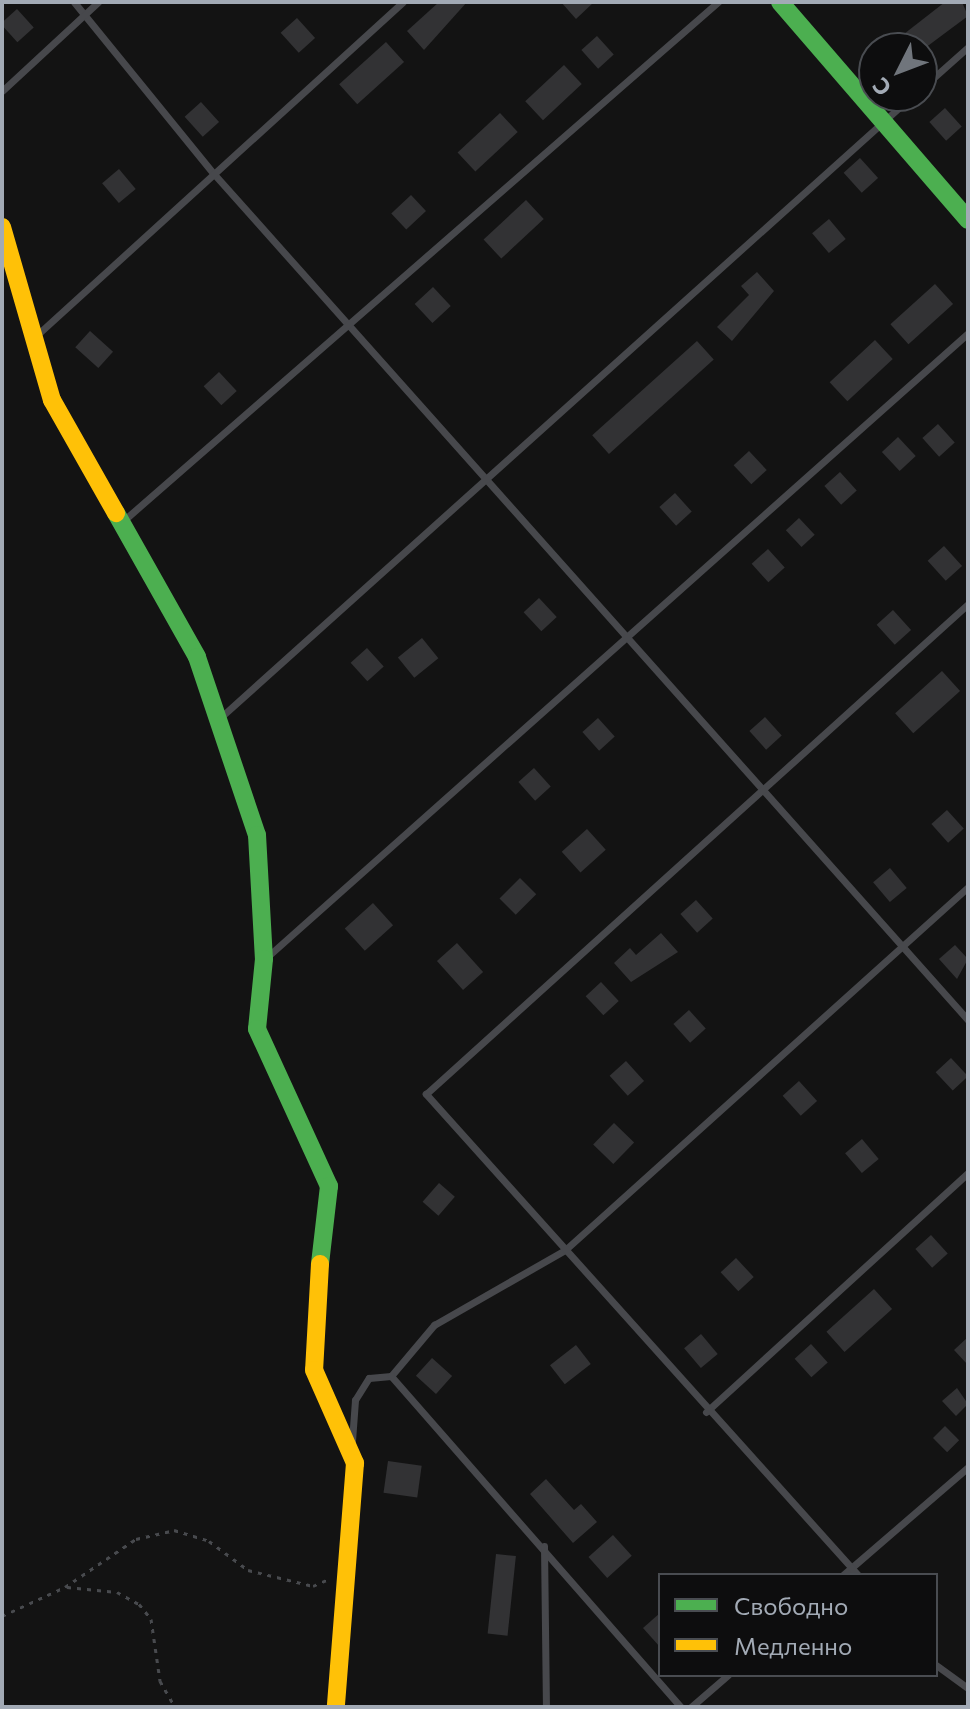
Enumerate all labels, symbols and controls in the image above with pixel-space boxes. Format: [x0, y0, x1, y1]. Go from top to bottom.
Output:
north arrow [858, 32, 938, 112]
text: С [866, 72, 896, 102]
legend [658, 1573, 938, 1677]
text: Свободно [734, 1591, 848, 1620]
text: Медленно [734, 1631, 852, 1660]

